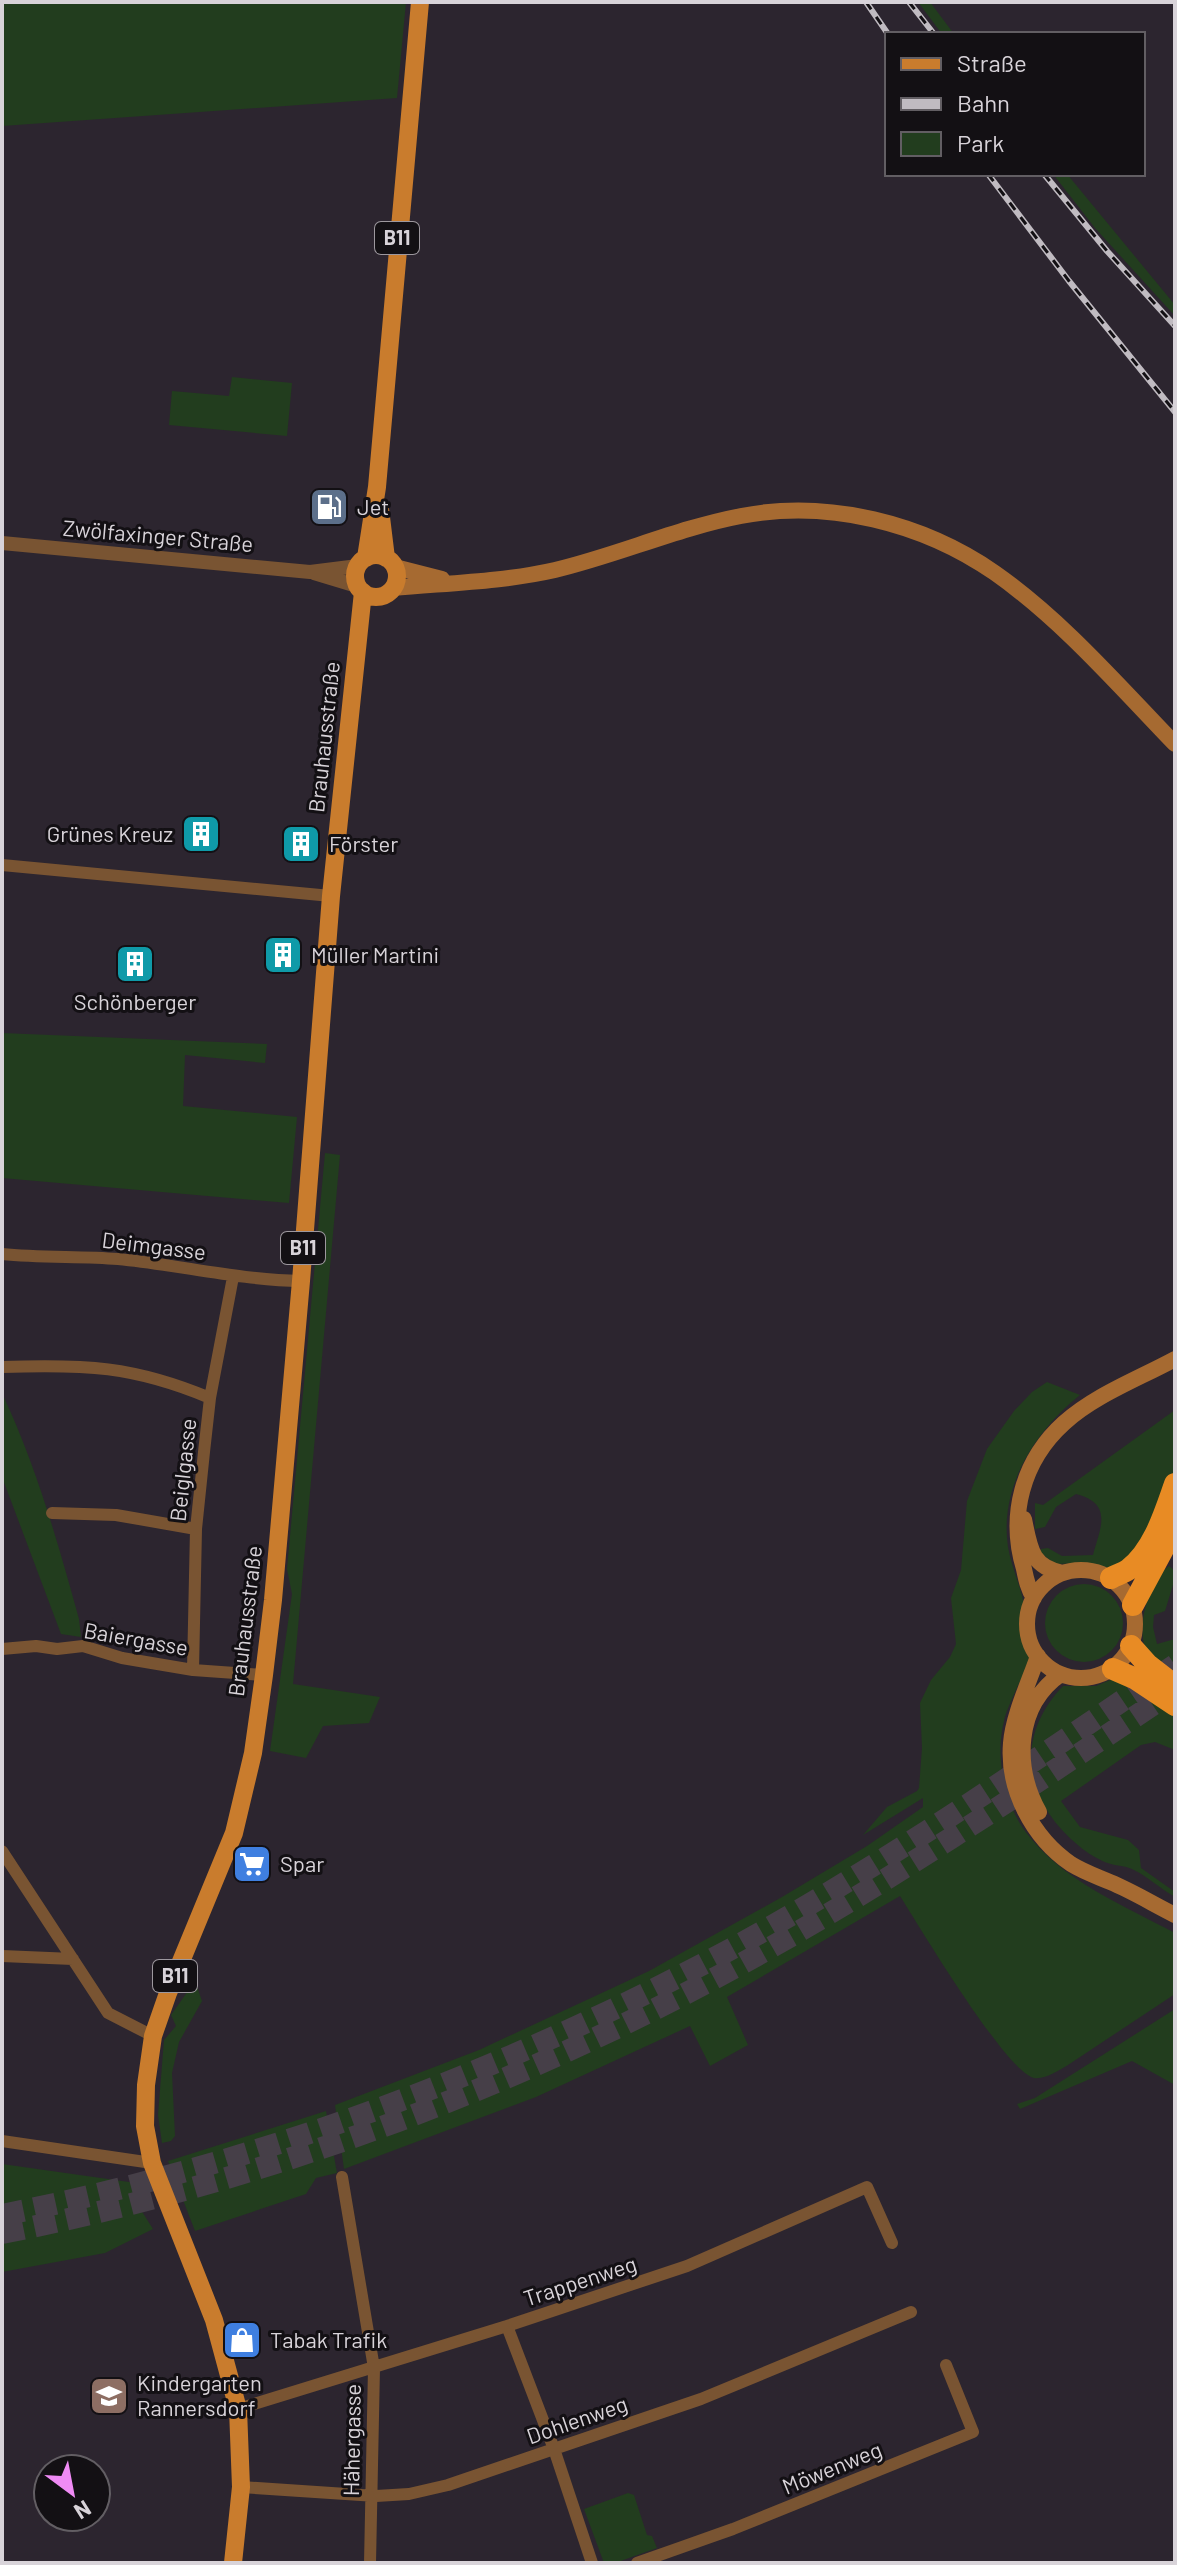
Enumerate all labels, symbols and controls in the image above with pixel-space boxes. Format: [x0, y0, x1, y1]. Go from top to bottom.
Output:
legend [885, 32, 1145, 176]
text: Straße [957, 48, 1027, 77]
text: Bahn [957, 88, 1010, 117]
text: Park [957, 128, 1004, 157]
road number: B11 [375, 222, 419, 254]
fuel station icon: Jet [308, 486, 350, 528]
place label: Jet [357, 493, 389, 519]
street label: Zwölfaxinger Straße [62, 514, 254, 556]
street label: Brauhausstraße [302, 660, 344, 814]
building icon: Grünes Kreuz [180, 813, 222, 855]
place label: Grünes Kreuz [47, 820, 173, 846]
building icon: Förster [280, 823, 322, 865]
place label: Förster [329, 830, 398, 856]
building icon: Müller Martini [262, 934, 304, 976]
place label: Müller Martini [311, 941, 439, 967]
building icon: Schönberger [114, 943, 156, 985]
place label: Schönberger [74, 988, 196, 1014]
street label: Deimgasse [101, 1226, 208, 1264]
road number: B11 [281, 1232, 325, 1264]
street label: Beiglgasse [164, 1417, 200, 1523]
street label: Brauhausstraße [222, 1544, 266, 1698]
street label: Baiergasse [82, 1616, 190, 1660]
supermarket icon: Spar [231, 1843, 273, 1885]
place label: Spar [280, 1850, 324, 1876]
road number: B11 [153, 1960, 197, 1992]
street label: Trappenweg [520, 2250, 639, 2310]
shop icon: Tabak Trafik [221, 2319, 263, 2361]
place label: Tabak Trafik [270, 2326, 387, 2352]
place label: Kindergarten Rannersdorf [137, 2369, 262, 2420]
school or university icon: Kindergarten Rannersdorf [88, 2375, 130, 2417]
street label: Hähergasse [337, 2384, 365, 2496]
street label: Dohlenweg [523, 2390, 630, 2448]
street label: Möwenweg [778, 2435, 885, 2499]
north arrow [32, 2453, 112, 2533]
text: N [70, 2496, 96, 2526]

